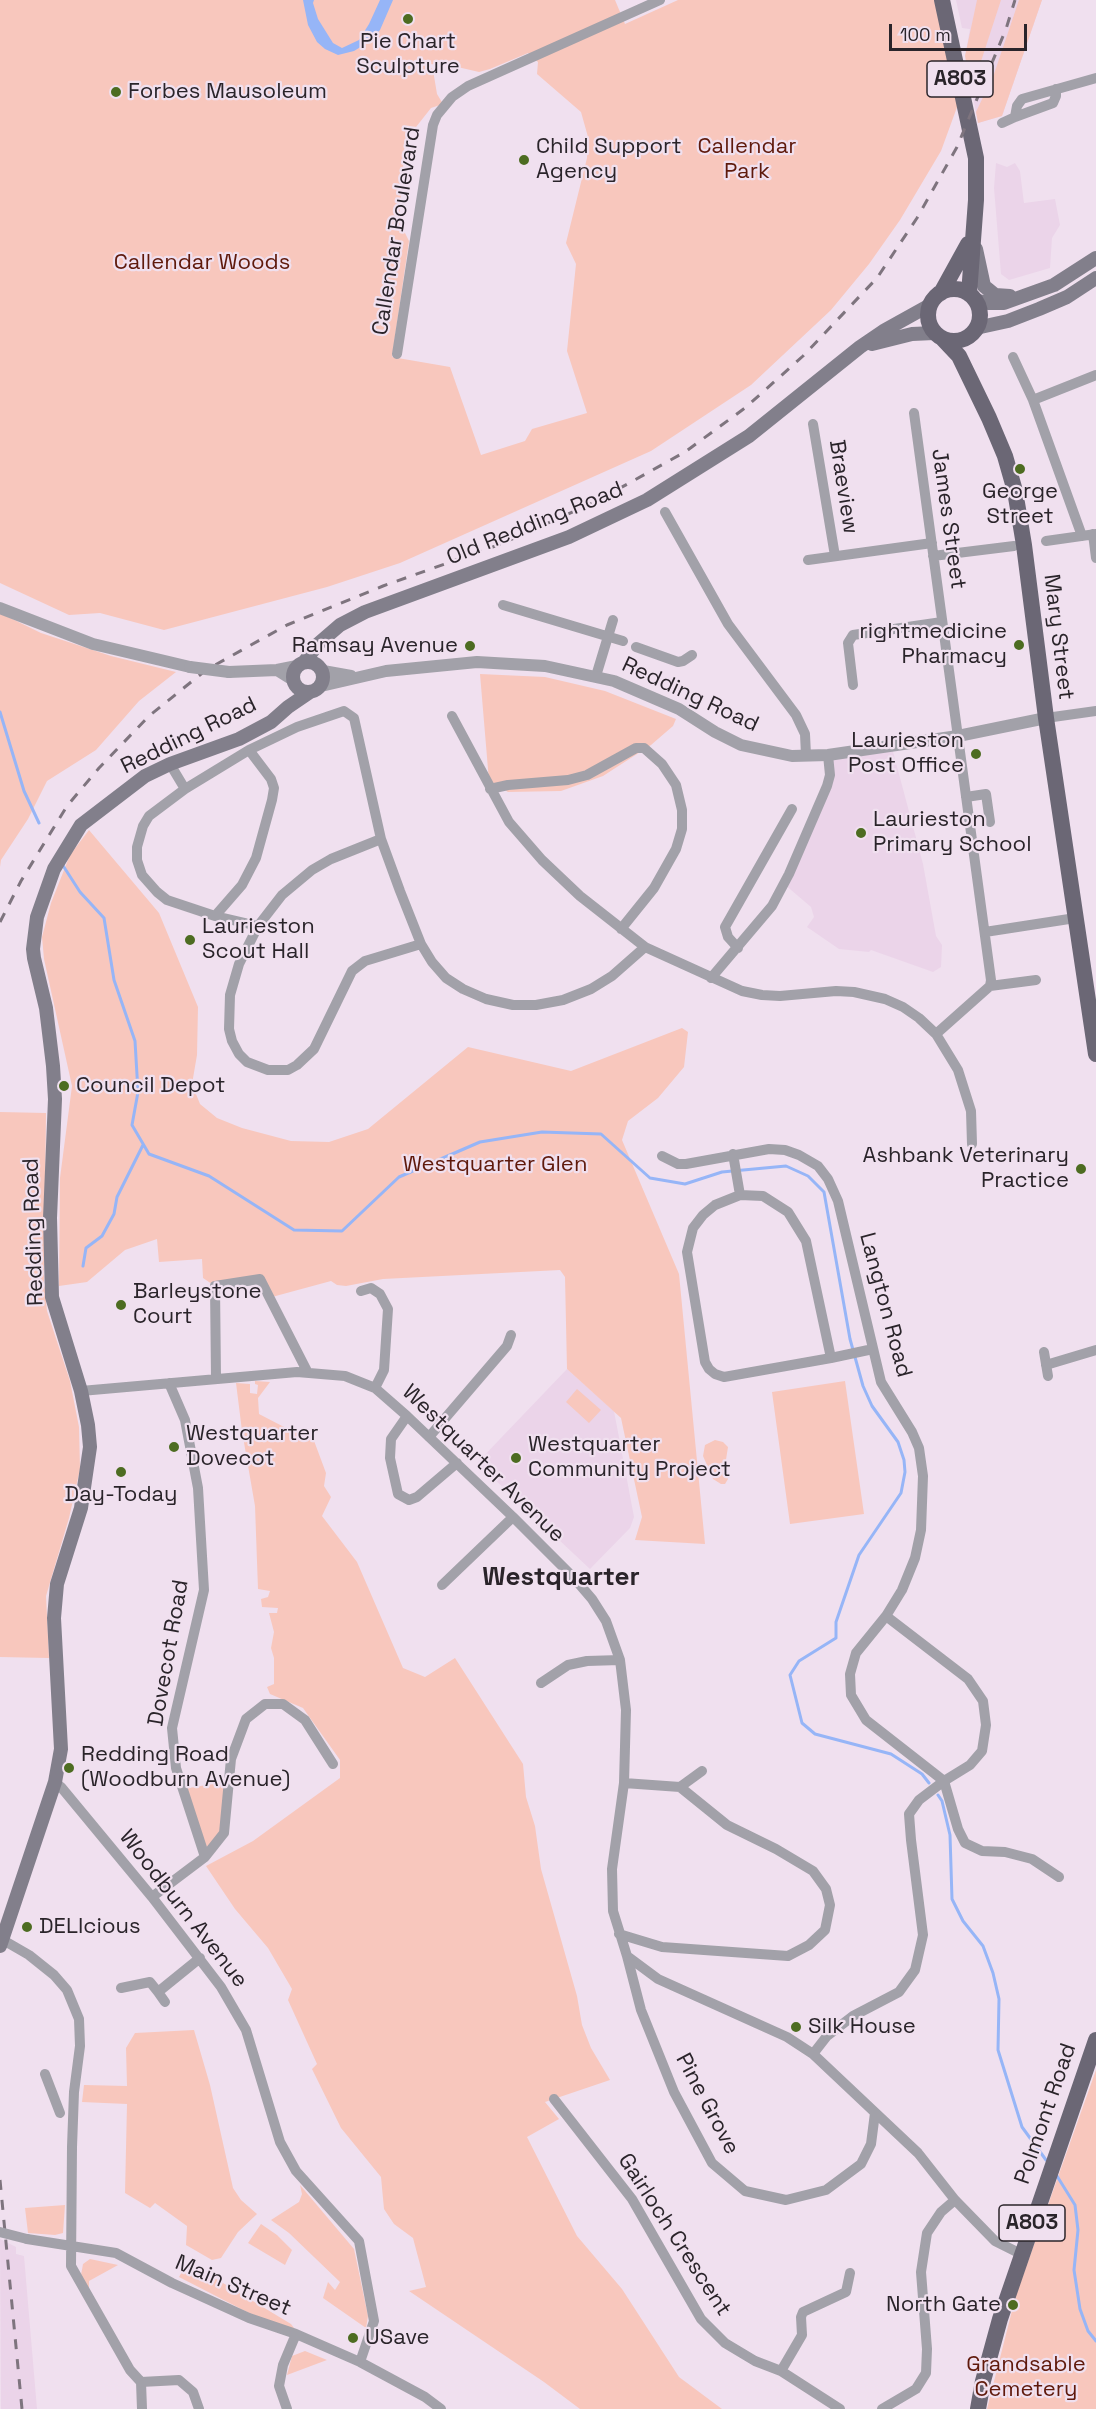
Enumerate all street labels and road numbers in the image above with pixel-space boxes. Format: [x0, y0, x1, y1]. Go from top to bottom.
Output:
road number: A803 [927, 61, 993, 97]
street label: Callendar Boulevard [367, 125, 427, 337]
street label: Braeview [823, 438, 863, 536]
street label: James Street [925, 447, 971, 591]
street label: Old Redding Road [443, 477, 627, 571]
street label: Mary Street [1037, 573, 1079, 701]
street label: Redding Road [617, 652, 763, 738]
street label: Redding Road [117, 692, 261, 780]
street label: Redding Road [18, 1158, 50, 1306]
street label: Langton Road [853, 1230, 917, 1380]
street label: Westquarter Avenue [396, 1379, 570, 1549]
street label: Dovecot Road [143, 1578, 195, 1728]
street label: Woodburn Avenue [113, 1825, 253, 1993]
street label: Polmont Road [1010, 2040, 1082, 2188]
street label: Pine Grove [669, 2049, 745, 2159]
street label: Gairloch Crescent [612, 2149, 736, 2321]
road number: A803 [999, 2205, 1065, 2241]
street label: Main Street [171, 2250, 295, 2322]

